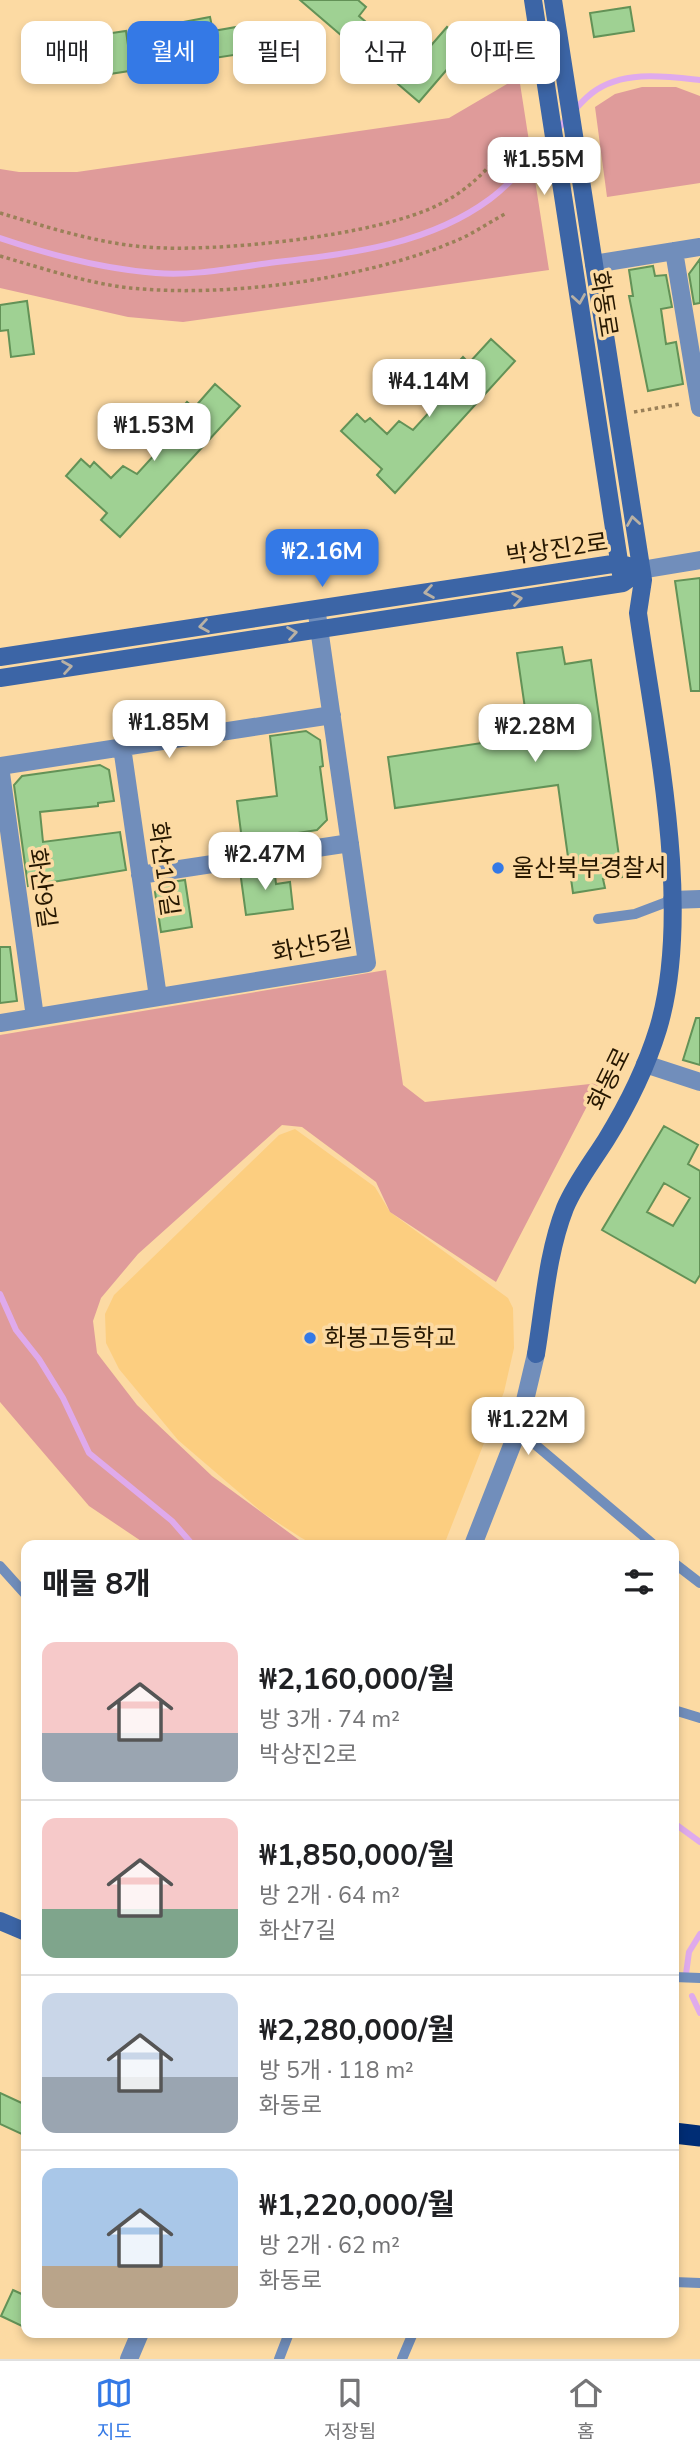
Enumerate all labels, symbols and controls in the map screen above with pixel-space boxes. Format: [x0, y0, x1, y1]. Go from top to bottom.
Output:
chip: 매매 [21, 21, 113, 84]
chip: 월세 [127, 21, 219, 84]
chip: 필터 [233, 21, 326, 84]
chip: 신규 [340, 21, 432, 84]
chip: 아파트 [446, 21, 560, 84]
pin: ₩1.55M [487, 138, 601, 197]
text: ₩1.55M [504, 144, 584, 175]
street label: 화동로 [583, 269, 625, 339]
one-way arrow [571, 293, 586, 305]
pin: ₩4.14M [372, 360, 486, 419]
text: ₩4.14M [389, 366, 469, 397]
pin: ₩1.53M [97, 404, 211, 463]
text: ₩1.53M [114, 410, 194, 441]
one-way arrow [626, 515, 641, 527]
street label: 박상진2로 [504, 526, 610, 572]
pin: ₩2.16M [265, 530, 379, 589]
text: ₩2.16M [282, 536, 362, 567]
one-way arrow [423, 584, 435, 599]
one-way arrow [511, 592, 523, 607]
one-way arrow [198, 618, 210, 633]
one-way arrow [287, 626, 298, 641]
one-way arrow [62, 660, 73, 675]
pin: ₩1.85M [112, 700, 226, 760]
pin: ₩2.28M [478, 704, 592, 764]
text: ₩1.85M [129, 707, 209, 738]
text: ₩2.28M [495, 711, 575, 742]
street label: 화산10길 [142, 820, 186, 918]
pin: ₩2.47M [208, 832, 322, 892]
text: ₩2.47M [225, 839, 305, 870]
street label: 화산9길 [21, 846, 63, 930]
place label: 울산북부경찰서 [512, 852, 667, 884]
marker: 울산북부경찰서 [490, 860, 506, 876]
street label: 화산5길 [269, 923, 355, 969]
street label: 화동로 [580, 1042, 638, 1116]
place label: 화봉고등학교 [324, 1322, 456, 1354]
marker: 화봉고등학교 [302, 1330, 318, 1346]
pin: ₩1.22M [471, 1398, 585, 1457]
text: ₩1.22M [488, 1404, 568, 1435]
icon: filters [620, 1563, 658, 1601]
text: 매물 8개 [42, 1564, 151, 1605]
text: ₩2,160,000/월 [259, 1659, 455, 1700]
icon: home [98, 1670, 182, 1754]
text: 방 3개 · 74 m² [259, 1704, 400, 1735]
text: 박상진2로 [259, 1739, 357, 1770]
text: ₩1,850,000/월 [259, 1835, 455, 1876]
icon: home [98, 1846, 182, 1930]
text: 방 2개 · 64 m² [259, 1880, 400, 1911]
text: 화산7길 [259, 1915, 336, 1946]
text: ₩2,280,000/월 [259, 2010, 455, 2051]
icon: home [98, 2021, 182, 2105]
text: 방 5개 · 118 m² [259, 2055, 414, 2086]
text: 화동로 [259, 2090, 322, 2121]
text: ₩1,220,000/월 [259, 2185, 455, 2226]
icon: home [98, 2196, 182, 2280]
text: 방 2개 · 62 m² [259, 2230, 400, 2261]
text: 화동로 [259, 2265, 322, 2296]
tab: 지도 [95, 2374, 133, 2445]
tab: 저장됨 [324, 2374, 376, 2445]
tab: 홈 [567, 2374, 605, 2445]

